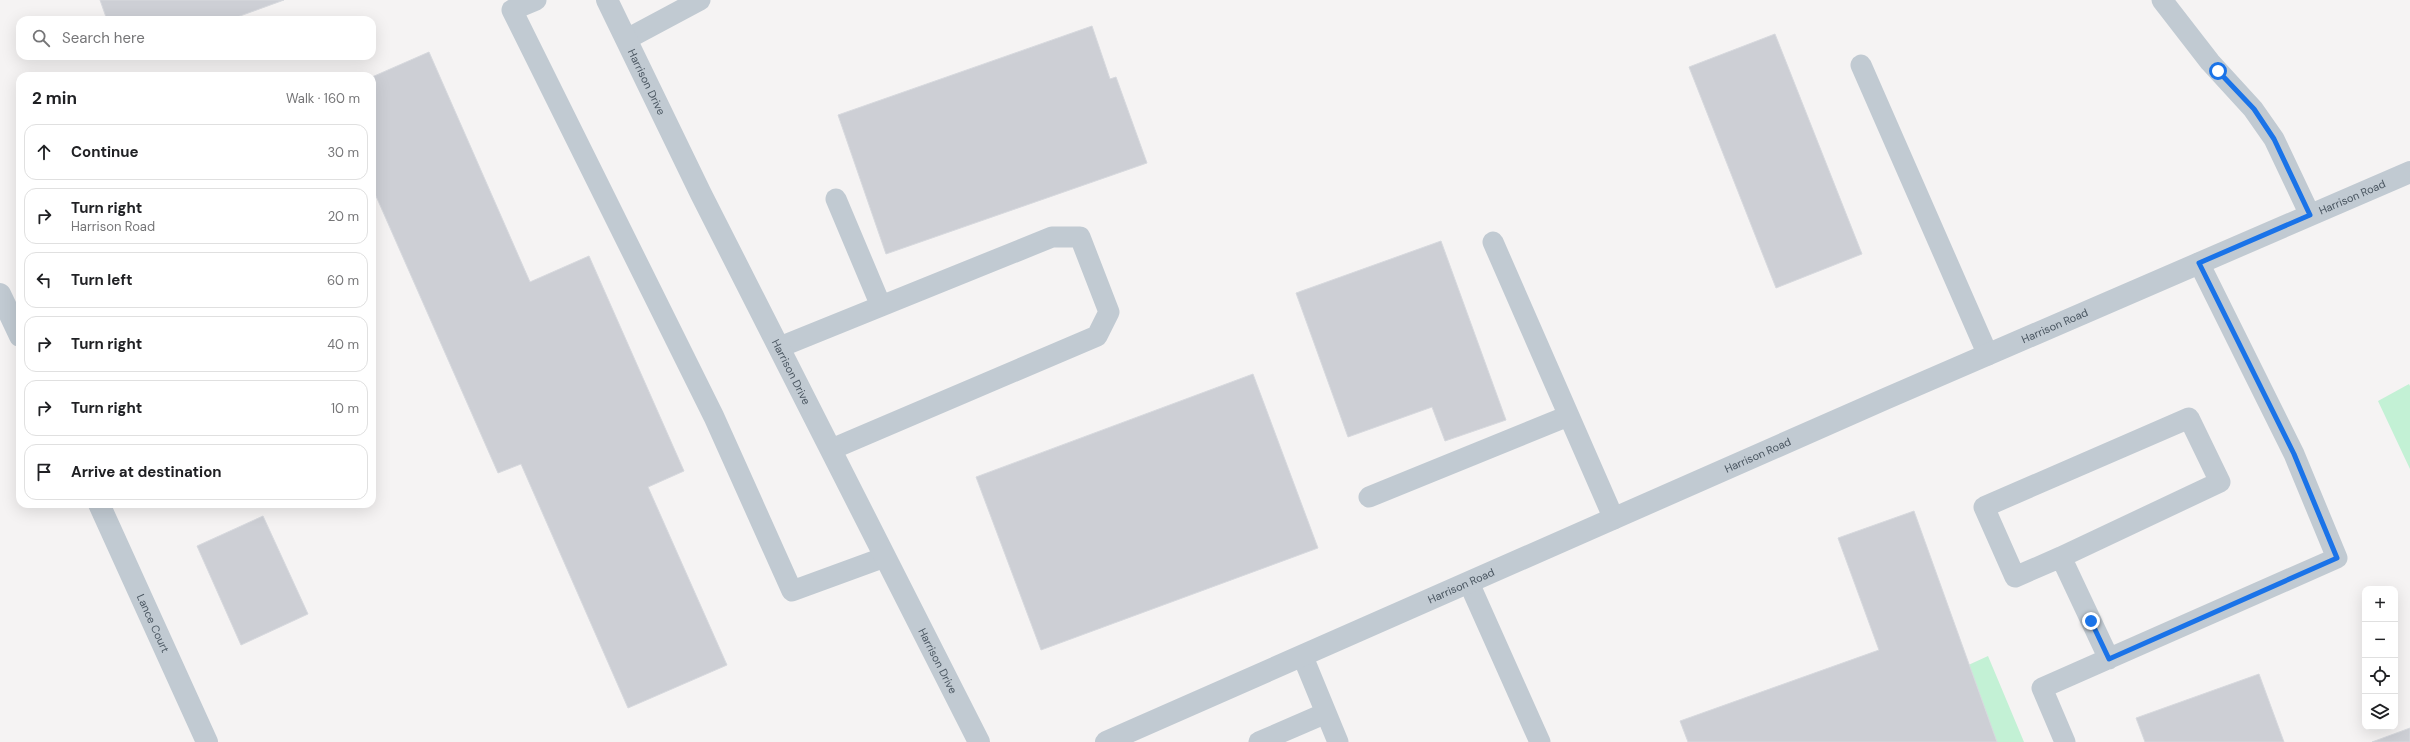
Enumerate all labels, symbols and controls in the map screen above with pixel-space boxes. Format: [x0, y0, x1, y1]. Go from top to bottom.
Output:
search box [16, 16, 376, 60]
icon: search [30, 27, 52, 49]
text: Search here [62, 28, 145, 48]
street label: Harrison Drive [625, 47, 669, 117]
route start [2209, 62, 2227, 80]
text: 2 min [32, 87, 77, 109]
text: Walk · 160 m [286, 90, 360, 107]
icon: ahead [33, 141, 55, 163]
text: Continue [71, 142, 139, 162]
text: 30 m [327, 144, 359, 161]
street label: Harrison Road [2317, 176, 2388, 218]
text: Turn right [71, 198, 142, 218]
icon: right [33, 205, 55, 227]
text: 20 m [328, 208, 359, 225]
text: Harrison Road [71, 218, 155, 235]
icon: left [33, 269, 55, 291]
text: Turn left [71, 270, 132, 290]
text: 60 m [327, 272, 359, 289]
street label: Harrison Road [2019, 305, 2090, 346]
icon: right [33, 333, 55, 355]
text: Turn right [71, 334, 142, 354]
text: 40 m [327, 336, 359, 353]
street label: Harrison Drive [769, 337, 814, 407]
icon: right [33, 397, 55, 419]
text: Turn right [71, 398, 142, 418]
text: 10 m [331, 400, 359, 417]
street label: Harrison Road [1722, 434, 1793, 476]
icon: arrive [33, 461, 55, 483]
text: Arrive at destination [71, 462, 222, 482]
street label: Harrison Road [1426, 565, 1497, 606]
map controls [2362, 586, 2398, 730]
button: + [2362, 586, 2398, 622]
street label: Lance Court [134, 592, 172, 655]
route end [2082, 612, 2100, 630]
button: − [2362, 622, 2398, 658]
street label: Harrison Drive [915, 626, 960, 696]
button: locate [2362, 658, 2398, 694]
button: layers [2362, 694, 2398, 730]

